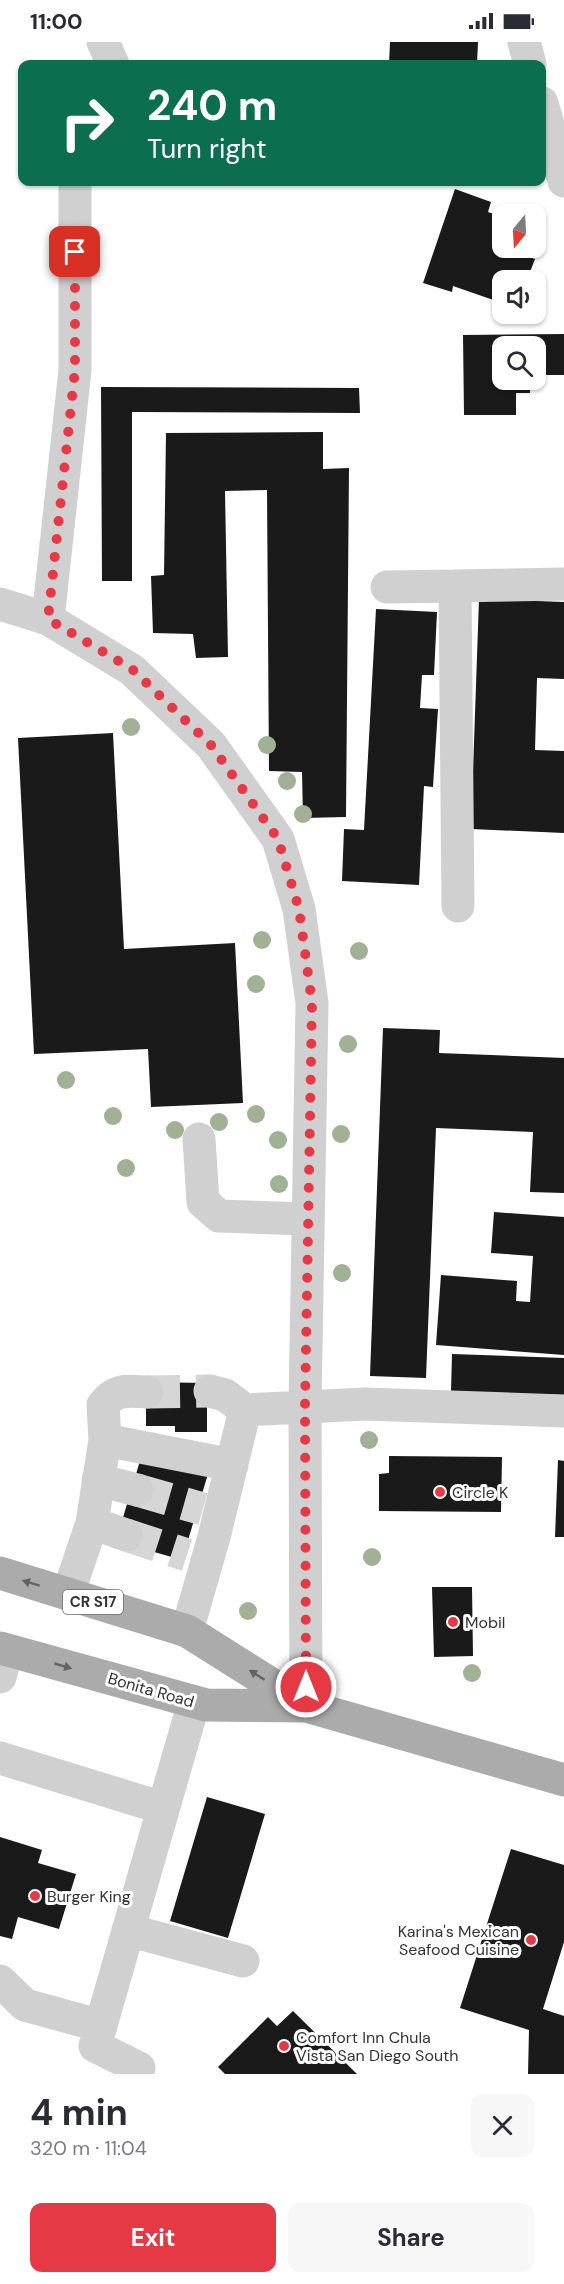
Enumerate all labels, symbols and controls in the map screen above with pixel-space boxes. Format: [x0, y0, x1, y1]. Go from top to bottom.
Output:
text: 11:00 [30, 7, 83, 36]
text: 240 m [147, 78, 277, 133]
icon: right [48, 84, 126, 162]
text: Turn right [147, 131, 267, 166]
north arrow [492, 204, 546, 258]
map controls [492, 204, 546, 390]
pin [49, 226, 100, 277]
icon: arrive [58, 235, 91, 268]
button: sound [492, 270, 546, 324]
button: search [492, 336, 546, 390]
place label: Circle K [452, 1482, 508, 1503]
marker: Circle K [433, 1485, 447, 1499]
one-way arrow [22, 1578, 40, 1587]
road number: CR S17 [63, 1590, 123, 1614]
place label: Mobil [465, 1612, 505, 1633]
marker: Mobil [446, 1615, 460, 1629]
position arrow [274, 1655, 338, 1719]
one-way arrow [54, 1661, 73, 1671]
street label: Bonita Road [106, 1668, 196, 1712]
one-way arrow [249, 1670, 265, 1681]
place label: Burger King [47, 1886, 131, 1907]
marker: Burger King [28, 1889, 42, 1903]
place label: Karina's Mexican Seafood Cuisine [398, 1921, 519, 1960]
marker: Karina's Mexican Seafood Cuisine [524, 1933, 538, 1947]
place label: Comfort Inn Chula Vista San Diego South [296, 2027, 459, 2066]
marker: Comfort Inn Chula Vista San Diego South [277, 2039, 291, 2053]
text: 4 min [30, 2089, 128, 2136]
button: close [471, 2094, 534, 2157]
text: 320 m · 11:04 [30, 2135, 147, 2161]
button: Exit [30, 2203, 276, 2272]
button: Share [288, 2203, 534, 2272]

